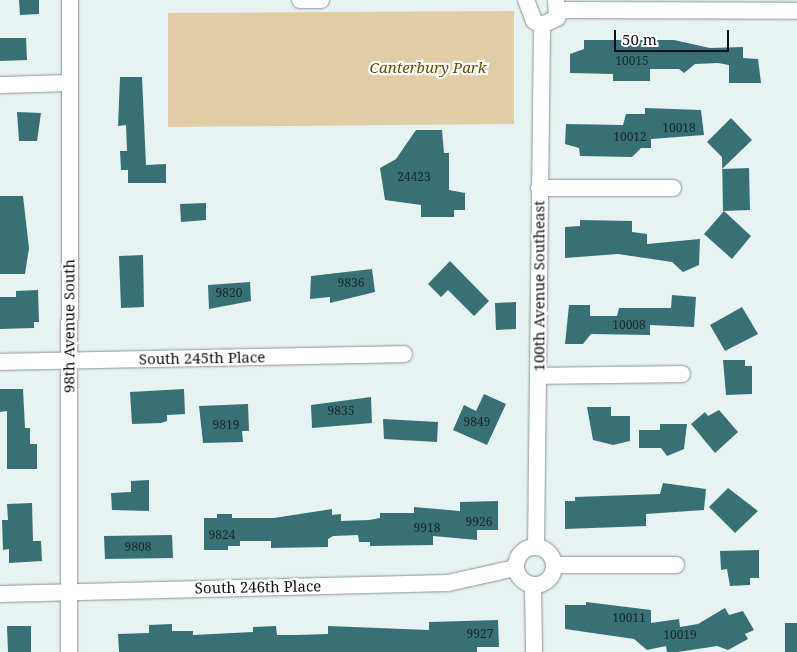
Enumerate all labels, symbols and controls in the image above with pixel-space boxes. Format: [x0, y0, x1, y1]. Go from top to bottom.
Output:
scale bar [617, 20, 732, 52]
text: 50 m [622, 29, 657, 49]
house number: 10015 [615, 54, 649, 68]
park label: Canterbury Park [370, 59, 486, 77]
house number: 10018 [662, 121, 696, 135]
house number: 10012 [613, 130, 647, 144]
house number: 24423 [397, 170, 431, 184]
street label: 100th Avenue Southeast [530, 200, 548, 372]
street label: 98th Avenue South [60, 259, 78, 393]
house number: 9836 [338, 276, 364, 290]
house number: 9820 [216, 286, 242, 300]
house number: 10008 [612, 318, 646, 332]
street label: South 245th Place [139, 348, 265, 368]
house number: 9835 [328, 404, 354, 418]
house number: 9849 [464, 415, 490, 429]
house number: 9819 [213, 418, 239, 432]
house number: 9926 [466, 515, 492, 529]
house number: 9918 [414, 521, 440, 535]
house number: 9824 [209, 528, 235, 542]
house number: 9808 [125, 540, 151, 554]
street label: South 246th Place [195, 577, 321, 597]
house number: 10011 [612, 611, 646, 625]
house number: 9927 [467, 627, 493, 641]
house number: 10019 [663, 628, 697, 642]

